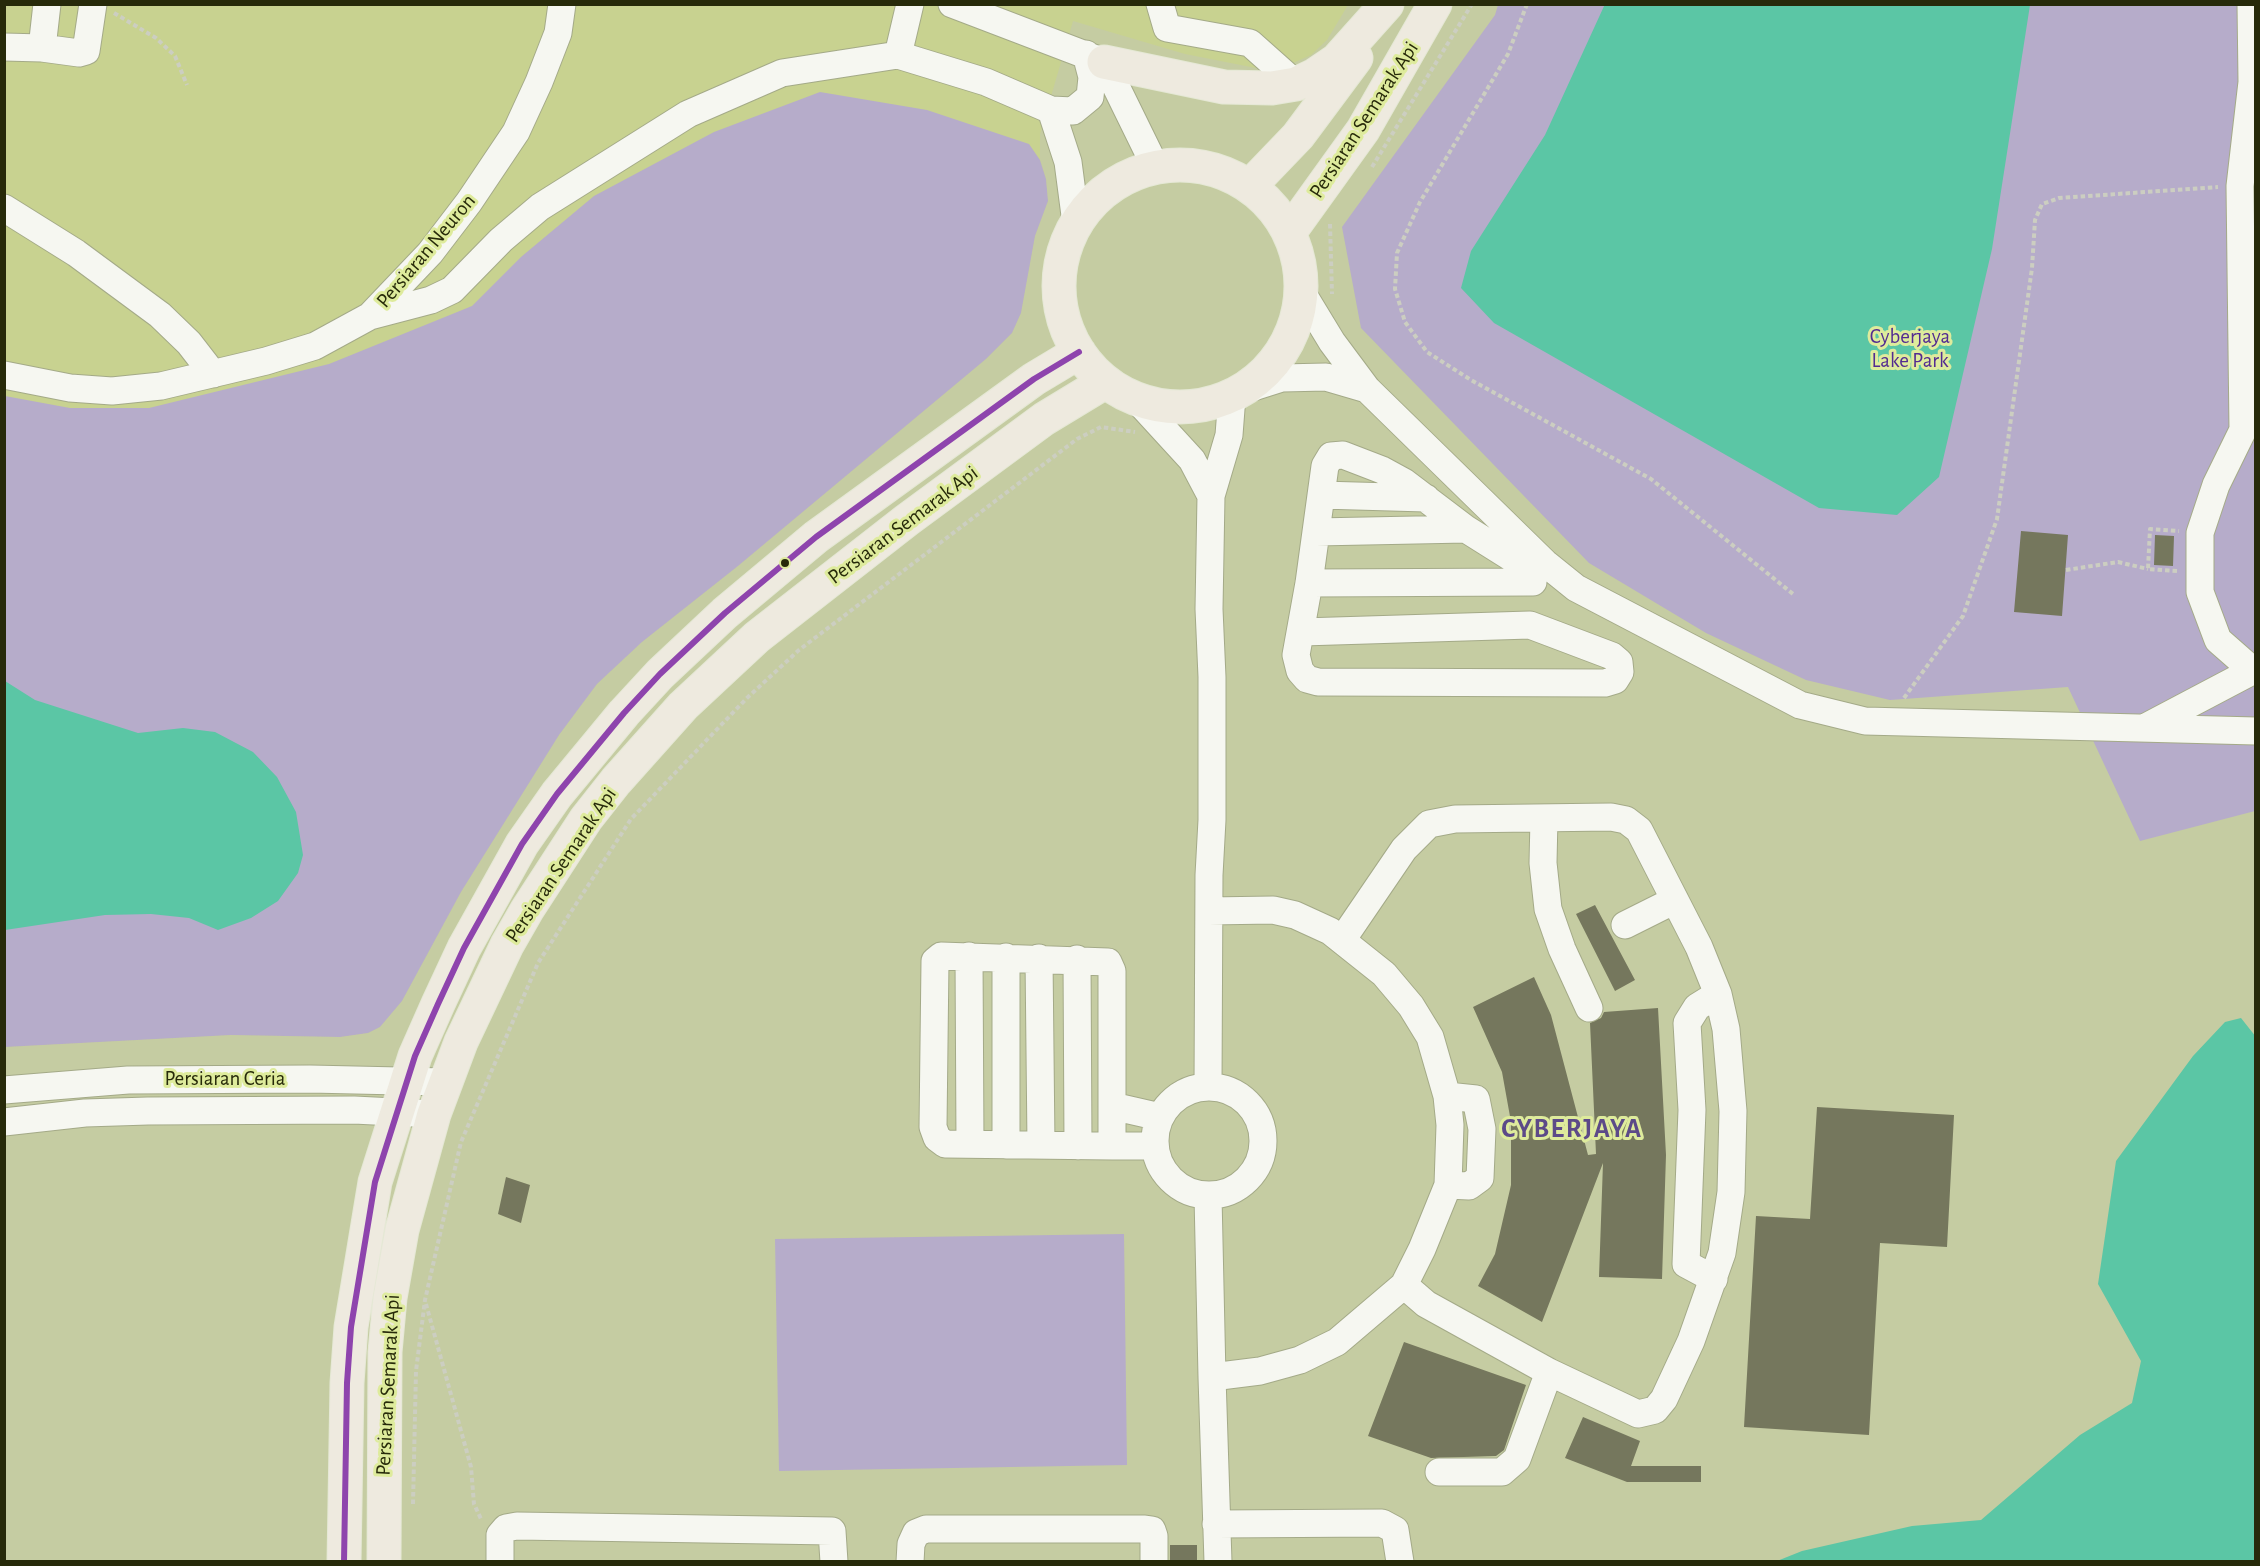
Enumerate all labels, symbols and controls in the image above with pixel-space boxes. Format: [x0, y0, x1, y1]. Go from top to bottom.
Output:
street label: Persiaran Semarak Api [1304, 37, 1424, 203]
street label: Persiaran Neuron [371, 189, 481, 313]
park label: Cyberjaya Lake Park [1870, 324, 1950, 374]
street label: Persiaran Semarak Api [823, 460, 983, 590]
unlabelled marker [779, 557, 791, 569]
street label: Persiaran Semarak Api [500, 783, 622, 947]
street label: Persiaran Ceria [165, 1066, 285, 1092]
district label: CYBERJAYA [1501, 1113, 1643, 1145]
street label: Persiaran Semarak Api [371, 1294, 405, 1476]

